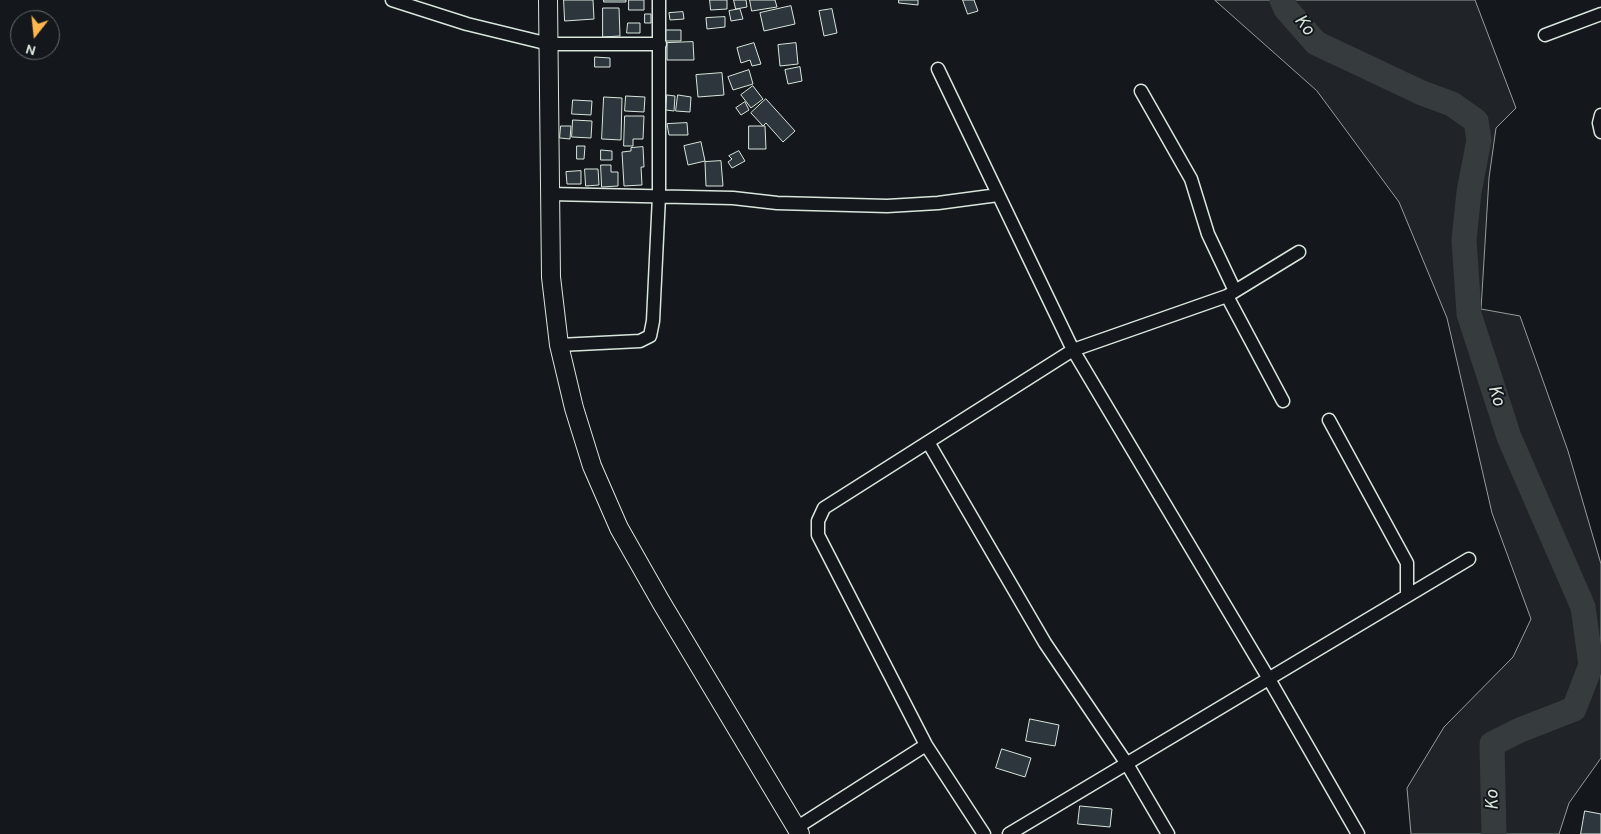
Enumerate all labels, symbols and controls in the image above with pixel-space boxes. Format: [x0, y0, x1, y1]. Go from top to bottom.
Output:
north arrow [10, 10, 60, 60]
water label: Ko [1288, 11, 1318, 41]
text: N [24, 39, 38, 58]
water label: Ko [1482, 383, 1508, 409]
water label: Ko [1483, 790, 1505, 810]

